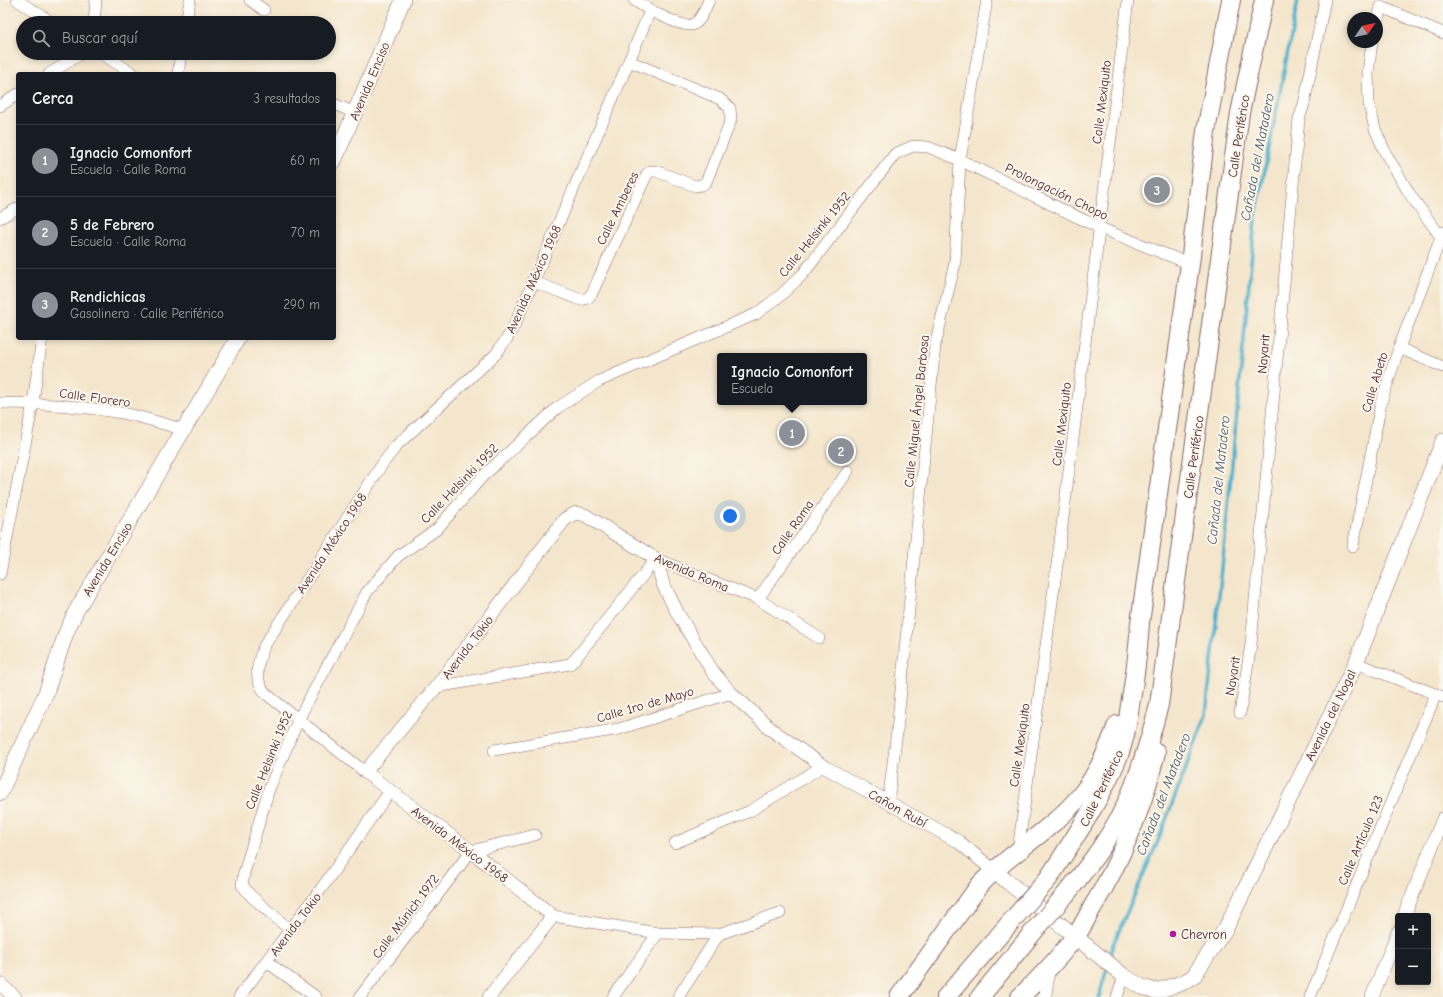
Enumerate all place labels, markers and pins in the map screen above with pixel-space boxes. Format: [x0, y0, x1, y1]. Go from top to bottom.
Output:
pin: 3 [1144, 175, 1170, 205]
pin: 1 [779, 418, 805, 448]
pin: 2 [828, 436, 854, 466]
place label: Chevron [1181, 927, 1227, 942]
marker: Chevron [1168, 929, 1178, 939]

